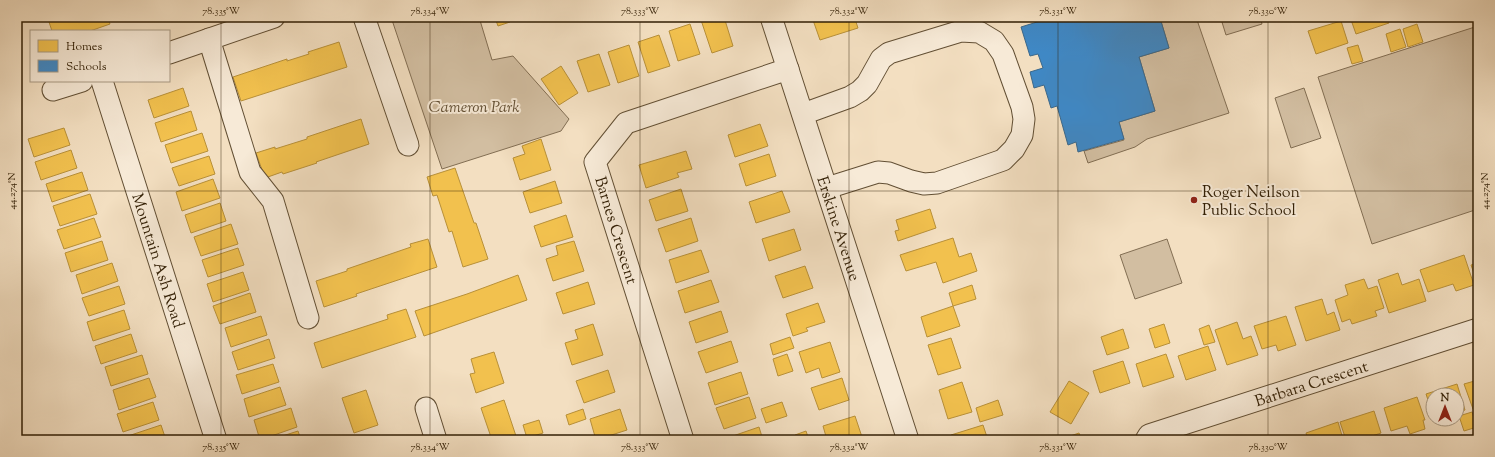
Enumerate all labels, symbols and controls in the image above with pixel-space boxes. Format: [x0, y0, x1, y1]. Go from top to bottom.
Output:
text: 78.335°W [202, 4, 240, 19]
text: 78.334°W [410, 4, 450, 19]
text: 78.333°W [621, 4, 659, 19]
text: 78.332°W [830, 4, 868, 19]
text: 78.331°W [1039, 4, 1077, 19]
text: 78.330°W [1248, 4, 1288, 19]
legend [30, 30, 170, 82]
text: Homes [66, 38, 102, 56]
text: Schools [66, 58, 107, 76]
park label: Cameron Park [429, 97, 519, 120]
text: 44.274°N [5, 172, 20, 210]
text: 44.274°N [1478, 172, 1493, 210]
street label: Barnes Crescent [587, 174, 642, 288]
street label: Erskine Avenue [809, 174, 865, 284]
place label: Roger Neilson Public School [1202, 182, 1300, 223]
street label: Mountain Ash Road [124, 191, 189, 331]
marker: Roger Neilson Public School [1189, 195, 1199, 205]
street label: Barbara Crescent [1252, 356, 1372, 414]
north arrow [1425, 387, 1465, 427]
text: N [1440, 390, 1450, 406]
text: 78.335°W [202, 440, 240, 455]
text: 78.334°W [410, 440, 450, 455]
text: 78.333°W [621, 440, 659, 455]
text: 78.332°W [830, 440, 868, 455]
text: 78.331°W [1039, 440, 1077, 455]
text: 78.330°W [1248, 440, 1288, 455]

